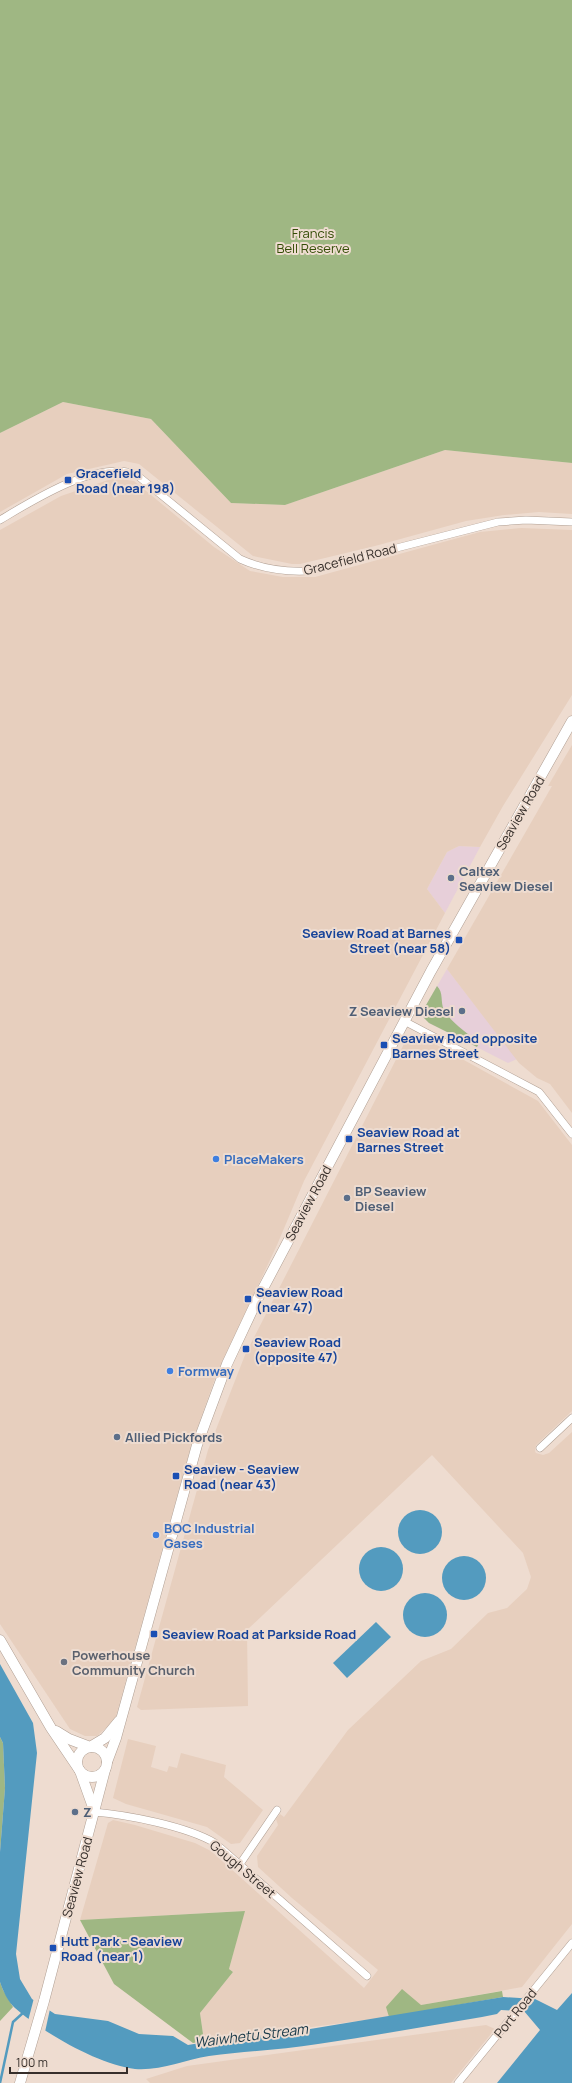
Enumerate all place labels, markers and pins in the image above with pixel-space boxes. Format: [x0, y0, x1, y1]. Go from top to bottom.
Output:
place label: Gracefield Road (near 198) [76, 464, 175, 497]
marker: Gracefield Road (near 198) [63, 475, 73, 485]
place label: Caltex Seaview Diesel [459, 862, 553, 895]
marker: Caltex Seaview Diesel [446, 873, 456, 883]
place label: Seaview Road at Barnes Street (near 58) [302, 924, 451, 957]
marker: Seaview Road at Barnes Street (near 58) [454, 935, 464, 945]
place label: Z Seaview Diesel [349, 1002, 454, 1020]
marker: Z Seaview Diesel [457, 1006, 467, 1016]
place label: Seaview Road opposite Barnes Street [392, 1029, 538, 1062]
marker: Seaview Road opposite Barnes Street [379, 1040, 389, 1050]
place label: Seaview Road at Barnes Street [357, 1123, 460, 1156]
marker: Seaview Road at Barnes Street [344, 1134, 354, 1144]
place label: PlaceMakers [224, 1150, 304, 1168]
marker: PlaceMakers [211, 1154, 221, 1164]
place label: BP Seaview Diesel [355, 1182, 427, 1215]
marker: BP Seaview Diesel [342, 1193, 352, 1203]
place label: Seaview Road (near 47) [256, 1283, 343, 1316]
marker: Seaview Road (near 47) [243, 1294, 253, 1304]
place label: Seaview Road (opposite 47) [254, 1333, 341, 1366]
marker: Seaview Road (opposite 47) [241, 1344, 251, 1354]
place label: Formway [178, 1362, 235, 1380]
marker: Formway [165, 1366, 175, 1376]
place label: Allied Pickfords [125, 1428, 222, 1446]
marker: Allied Pickfords [112, 1432, 122, 1442]
place label: Seaview - Seaview Road (near 43) [184, 1460, 300, 1493]
marker: Seaview - Seaview Road (near 43) [171, 1471, 181, 1481]
place label: BOC Industrial Gases [164, 1519, 255, 1552]
marker: BOC Industrial Gases [151, 1530, 161, 1540]
place label: Seaview Road at Parkside Road [162, 1625, 356, 1643]
marker: Seaview Road at Parkside Road [149, 1629, 159, 1639]
place label: Powerhouse Community Church [72, 1646, 195, 1679]
marker: Powerhouse Community Church [59, 1657, 69, 1667]
place label: Z [83, 1803, 92, 1821]
marker: Z [70, 1807, 80, 1817]
place label: Hutt Park - Seaview Road (near 1) [61, 1932, 183, 1965]
marker: Hutt Park - Seaview Road (near 1) [48, 1943, 58, 1953]

